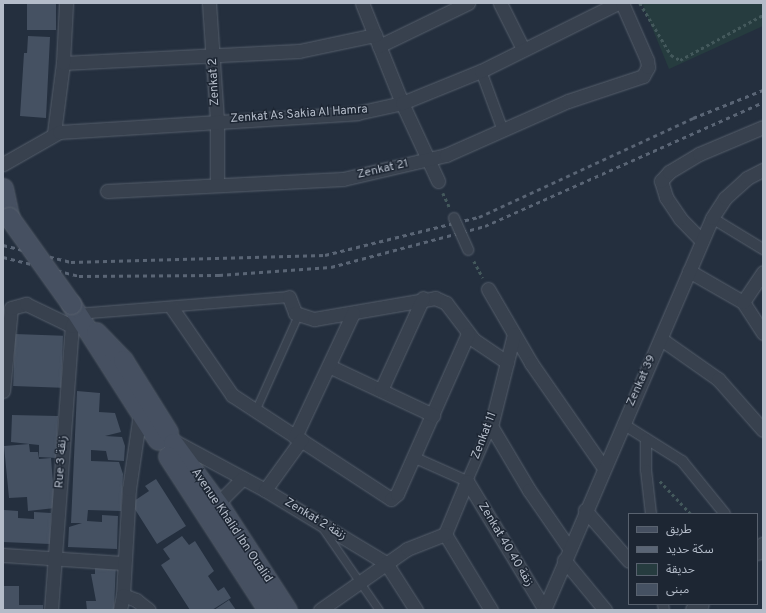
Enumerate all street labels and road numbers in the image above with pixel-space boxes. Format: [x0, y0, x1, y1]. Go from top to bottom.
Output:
street label: Zenkat 2 [207, 58, 223, 106]
street label: Zenkat As Sakia Al Hamra [229, 103, 369, 127]
street label: Zenkat 21 [356, 157, 410, 183]
street label: Zenkat 39 [624, 353, 660, 409]
street label: Zenkat 11 [469, 410, 501, 462]
street label: Rue 3 زنقة [53, 435, 71, 489]
street label: Avenue Khalid Ibn Oualid [187, 466, 275, 586]
street label: Zenkat 2 زنقة [281, 496, 349, 544]
street label: Zenkat 40 زنقة 40 [474, 500, 536, 590]

